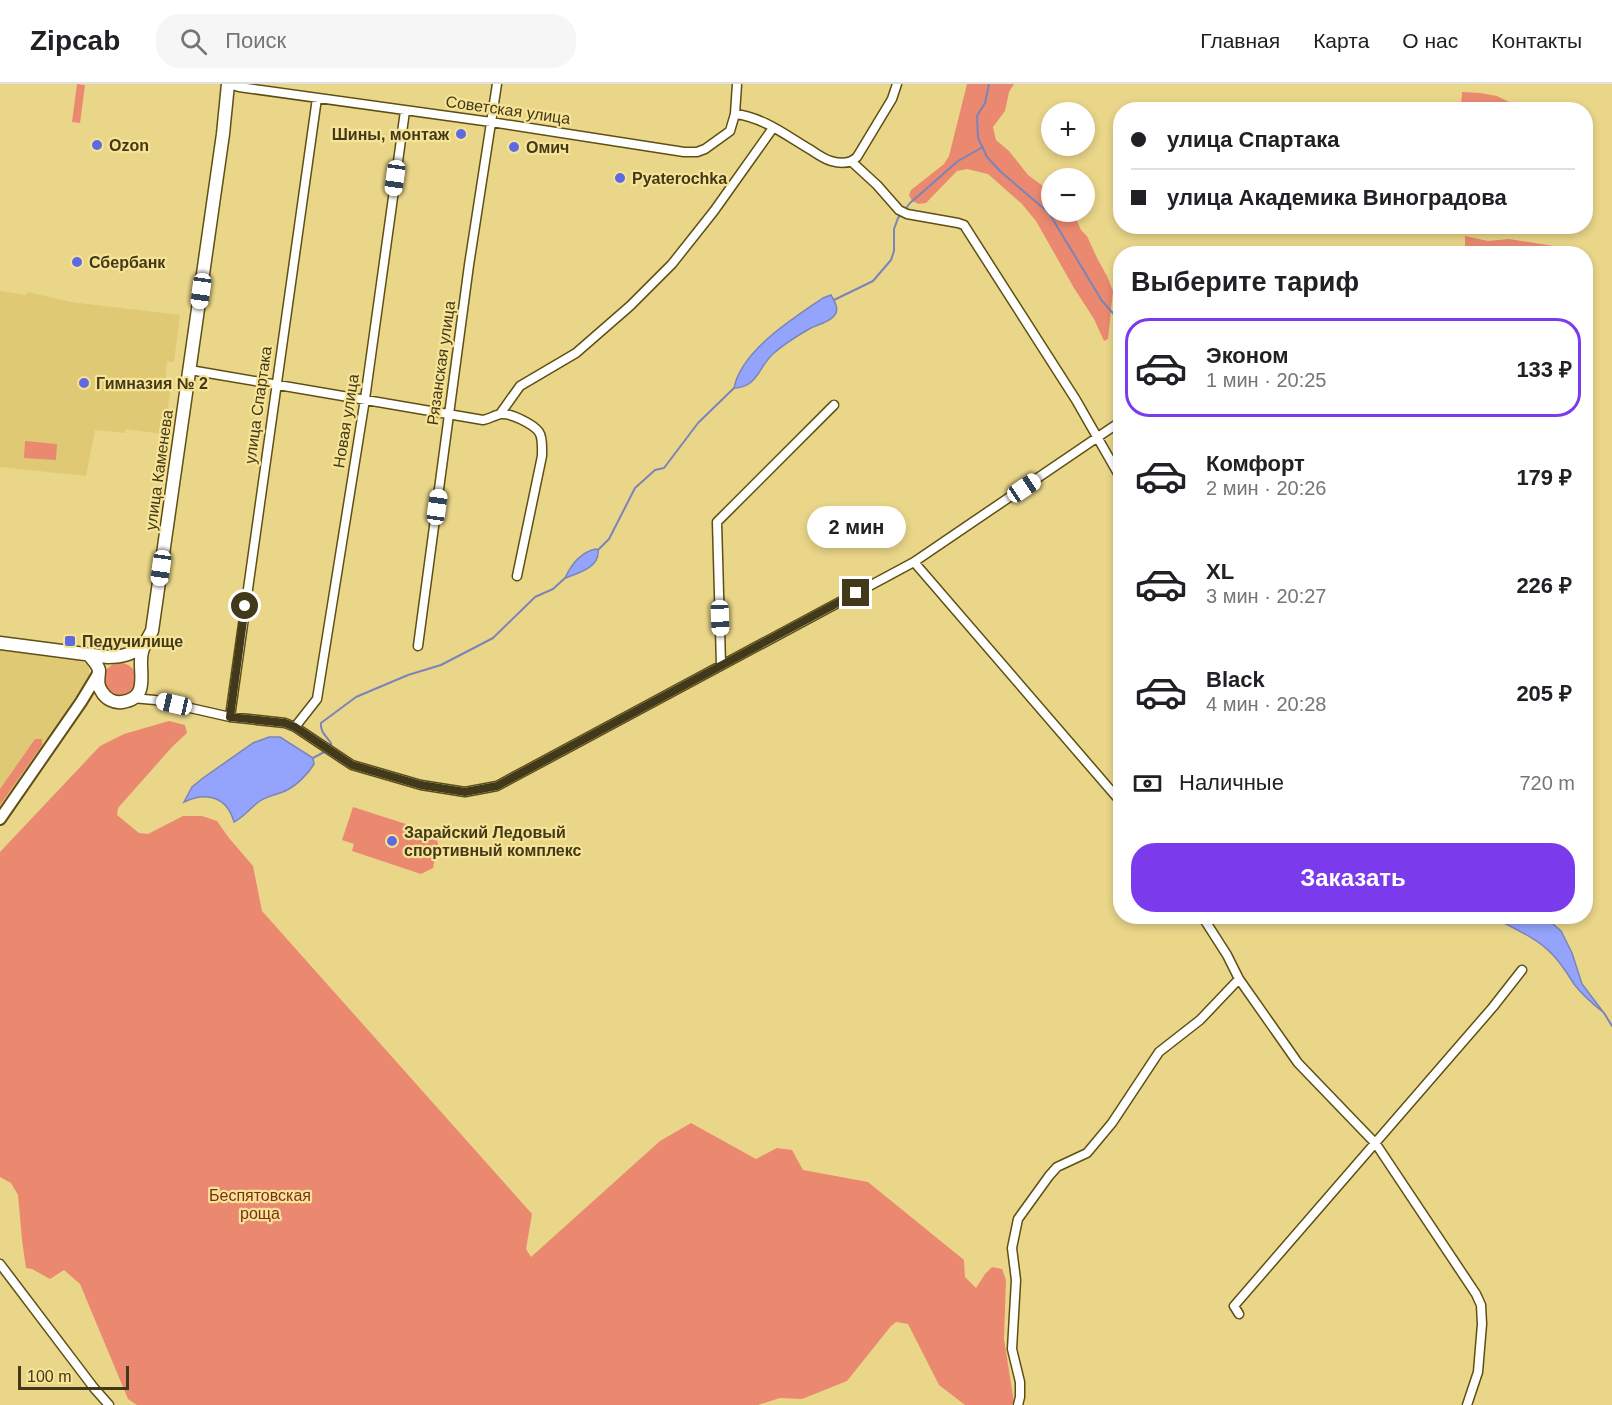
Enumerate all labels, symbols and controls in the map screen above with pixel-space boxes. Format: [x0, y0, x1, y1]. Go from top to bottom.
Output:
search box [156, 14, 576, 68]
text: Zipcab [30, 25, 120, 56]
icon: search [177, 25, 210, 58]
text: Поиск [225, 28, 286, 53]
text: Главная [1200, 29, 1280, 52]
text: Карта [1313, 29, 1369, 52]
text: О нас [1402, 29, 1458, 52]
text: Контакты [1491, 29, 1582, 52]
street label: Советская улица [445, 93, 571, 127]
map controls [1041, 102, 1095, 222]
button: + [1041, 102, 1095, 156]
place label: Шины, монтаж [332, 126, 450, 143]
marker: Шины, монтаж [454, 127, 468, 141]
text: улица Спартака [1167, 127, 1339, 152]
place label: Ozon [109, 137, 149, 154]
marker: Ozon [90, 138, 104, 152]
place label: Омич [526, 139, 569, 156]
marker: Омич [507, 140, 521, 154]
car [384, 159, 406, 197]
button: − [1041, 168, 1095, 222]
place label: Pyaterochka [632, 170, 727, 187]
marker: Pyaterochka [613, 171, 627, 185]
text: улица Академика Виноградова [1167, 185, 1507, 210]
place label: Сбербанк [89, 254, 166, 271]
marker: Сбербанк [70, 255, 84, 269]
text: Выберите тариф [1131, 267, 1359, 297]
car [190, 272, 212, 310]
street label: Рязанская улица [424, 300, 458, 426]
icon: car [1134, 341, 1188, 395]
text: Эконом [1206, 343, 1289, 368]
street label: улица Спартака [241, 345, 275, 465]
text: 133 ₽ [1516, 357, 1572, 382]
text: 1 мин · 20:25 [1206, 369, 1326, 391]
street label: Новая улица [330, 373, 362, 469]
place label: Гимназия № 2 [96, 375, 208, 392]
marker: Гимназия № 2 [77, 376, 91, 390]
street label: улица Каменева [142, 409, 176, 531]
icon: car [1134, 449, 1188, 503]
text: Комфорт [1206, 451, 1305, 476]
text: 179 ₽ [1516, 465, 1572, 490]
car [1004, 470, 1044, 506]
text: 2 мин · 20:26 [1206, 477, 1326, 499]
car [426, 488, 448, 526]
callout: 2 мин [806, 506, 906, 548]
text: 2 мин [829, 516, 884, 538]
car [150, 549, 172, 587]
icon: car [1134, 557, 1188, 611]
text: XL [1206, 559, 1234, 584]
text: 226 ₽ [1516, 573, 1572, 598]
route end [842, 579, 869, 606]
text: 3 мин · 20:27 [1206, 585, 1326, 607]
route start [231, 592, 258, 619]
car [710, 600, 730, 636]
place label: Педучилище [82, 633, 183, 650]
marker: Педучилище [63, 634, 77, 648]
icon: car [1134, 665, 1188, 719]
text: Black [1206, 667, 1265, 692]
text: 205 ₽ [1516, 681, 1572, 706]
car [154, 691, 194, 717]
text: 4 мин · 20:28 [1206, 693, 1326, 715]
icon: cash [1131, 767, 1164, 800]
text: Наличные [1179, 770, 1284, 795]
text: 720 m [1519, 772, 1575, 794]
place label: Зарайский Ледовый спортивный комплекс [404, 824, 582, 859]
marker: Зарайский Ледовый спортивный комплекс [385, 834, 399, 848]
button: Заказать [1131, 843, 1575, 912]
park label: Беспятовская роща [209, 1187, 311, 1222]
scale bar [18, 1363, 129, 1390]
text: 100 m [27, 1368, 71, 1385]

